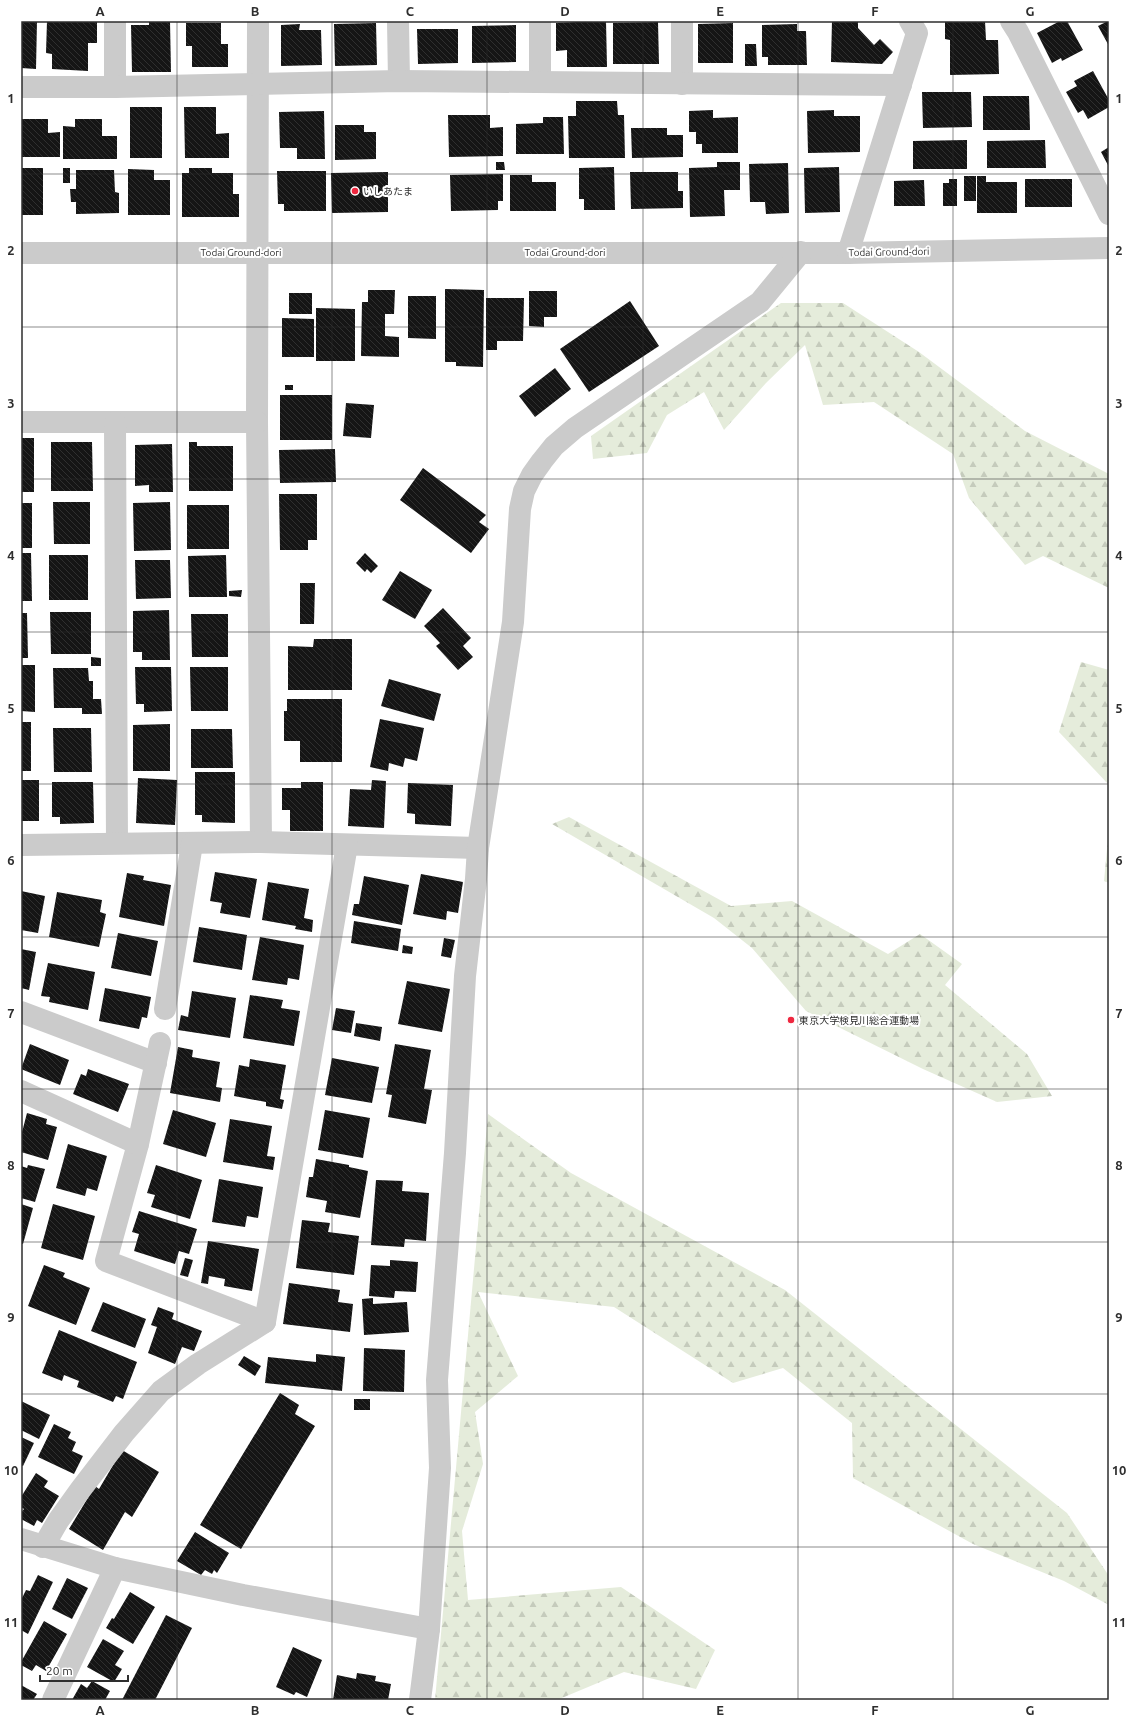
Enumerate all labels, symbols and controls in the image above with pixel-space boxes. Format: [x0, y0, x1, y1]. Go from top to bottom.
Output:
text: A [95, 4, 105, 18]
text: B [251, 4, 260, 18]
text: C [406, 4, 415, 18]
text: D [560, 4, 570, 18]
text: E [716, 4, 724, 18]
text: F [871, 4, 879, 18]
text: G [1026, 4, 1035, 18]
text: 1 [7, 91, 15, 105]
text: 1 [1115, 91, 1123, 105]
marker: いしあたま [350, 186, 360, 196]
place label: いしあたま [363, 186, 413, 197]
text: 2 [7, 243, 15, 257]
text: 2 [1115, 243, 1123, 257]
street label: Todai Ground-dori [848, 246, 930, 258]
street label: Todai Ground-dori [201, 247, 282, 258]
street label: Todai Ground-dori [525, 247, 606, 258]
text: 3 [7, 396, 15, 410]
text: 3 [1115, 396, 1123, 410]
text: 4 [7, 548, 15, 562]
text: 4 [1115, 548, 1123, 562]
text: 5 [7, 701, 15, 715]
text: 5 [1115, 701, 1123, 715]
text: 6 [7, 853, 15, 867]
text: 6 [1115, 853, 1123, 867]
text: 7 [7, 1006, 15, 1020]
text: 7 [1115, 1006, 1123, 1020]
marker: 東京大学検見川総合運動場 [786, 1015, 796, 1025]
place label: 東京大学検見川総合運動場 [799, 1015, 919, 1026]
text: 8 [7, 1158, 15, 1172]
text: 8 [1115, 1158, 1123, 1172]
text: 9 [7, 1310, 15, 1324]
text: 9 [1115, 1310, 1123, 1324]
text: 10 [4, 1463, 18, 1477]
text: 10 [1112, 1463, 1126, 1477]
text: 11 [4, 1615, 18, 1629]
text: 11 [1112, 1615, 1126, 1629]
scale bar [40, 1657, 128, 1683]
text: 20 m [46, 1664, 73, 1677]
text: A [95, 1703, 105, 1717]
text: B [251, 1703, 260, 1717]
text: C [406, 1703, 415, 1717]
text: D [560, 1703, 570, 1717]
text: E [716, 1703, 724, 1717]
text: F [871, 1703, 879, 1717]
text: G [1026, 1703, 1035, 1717]

